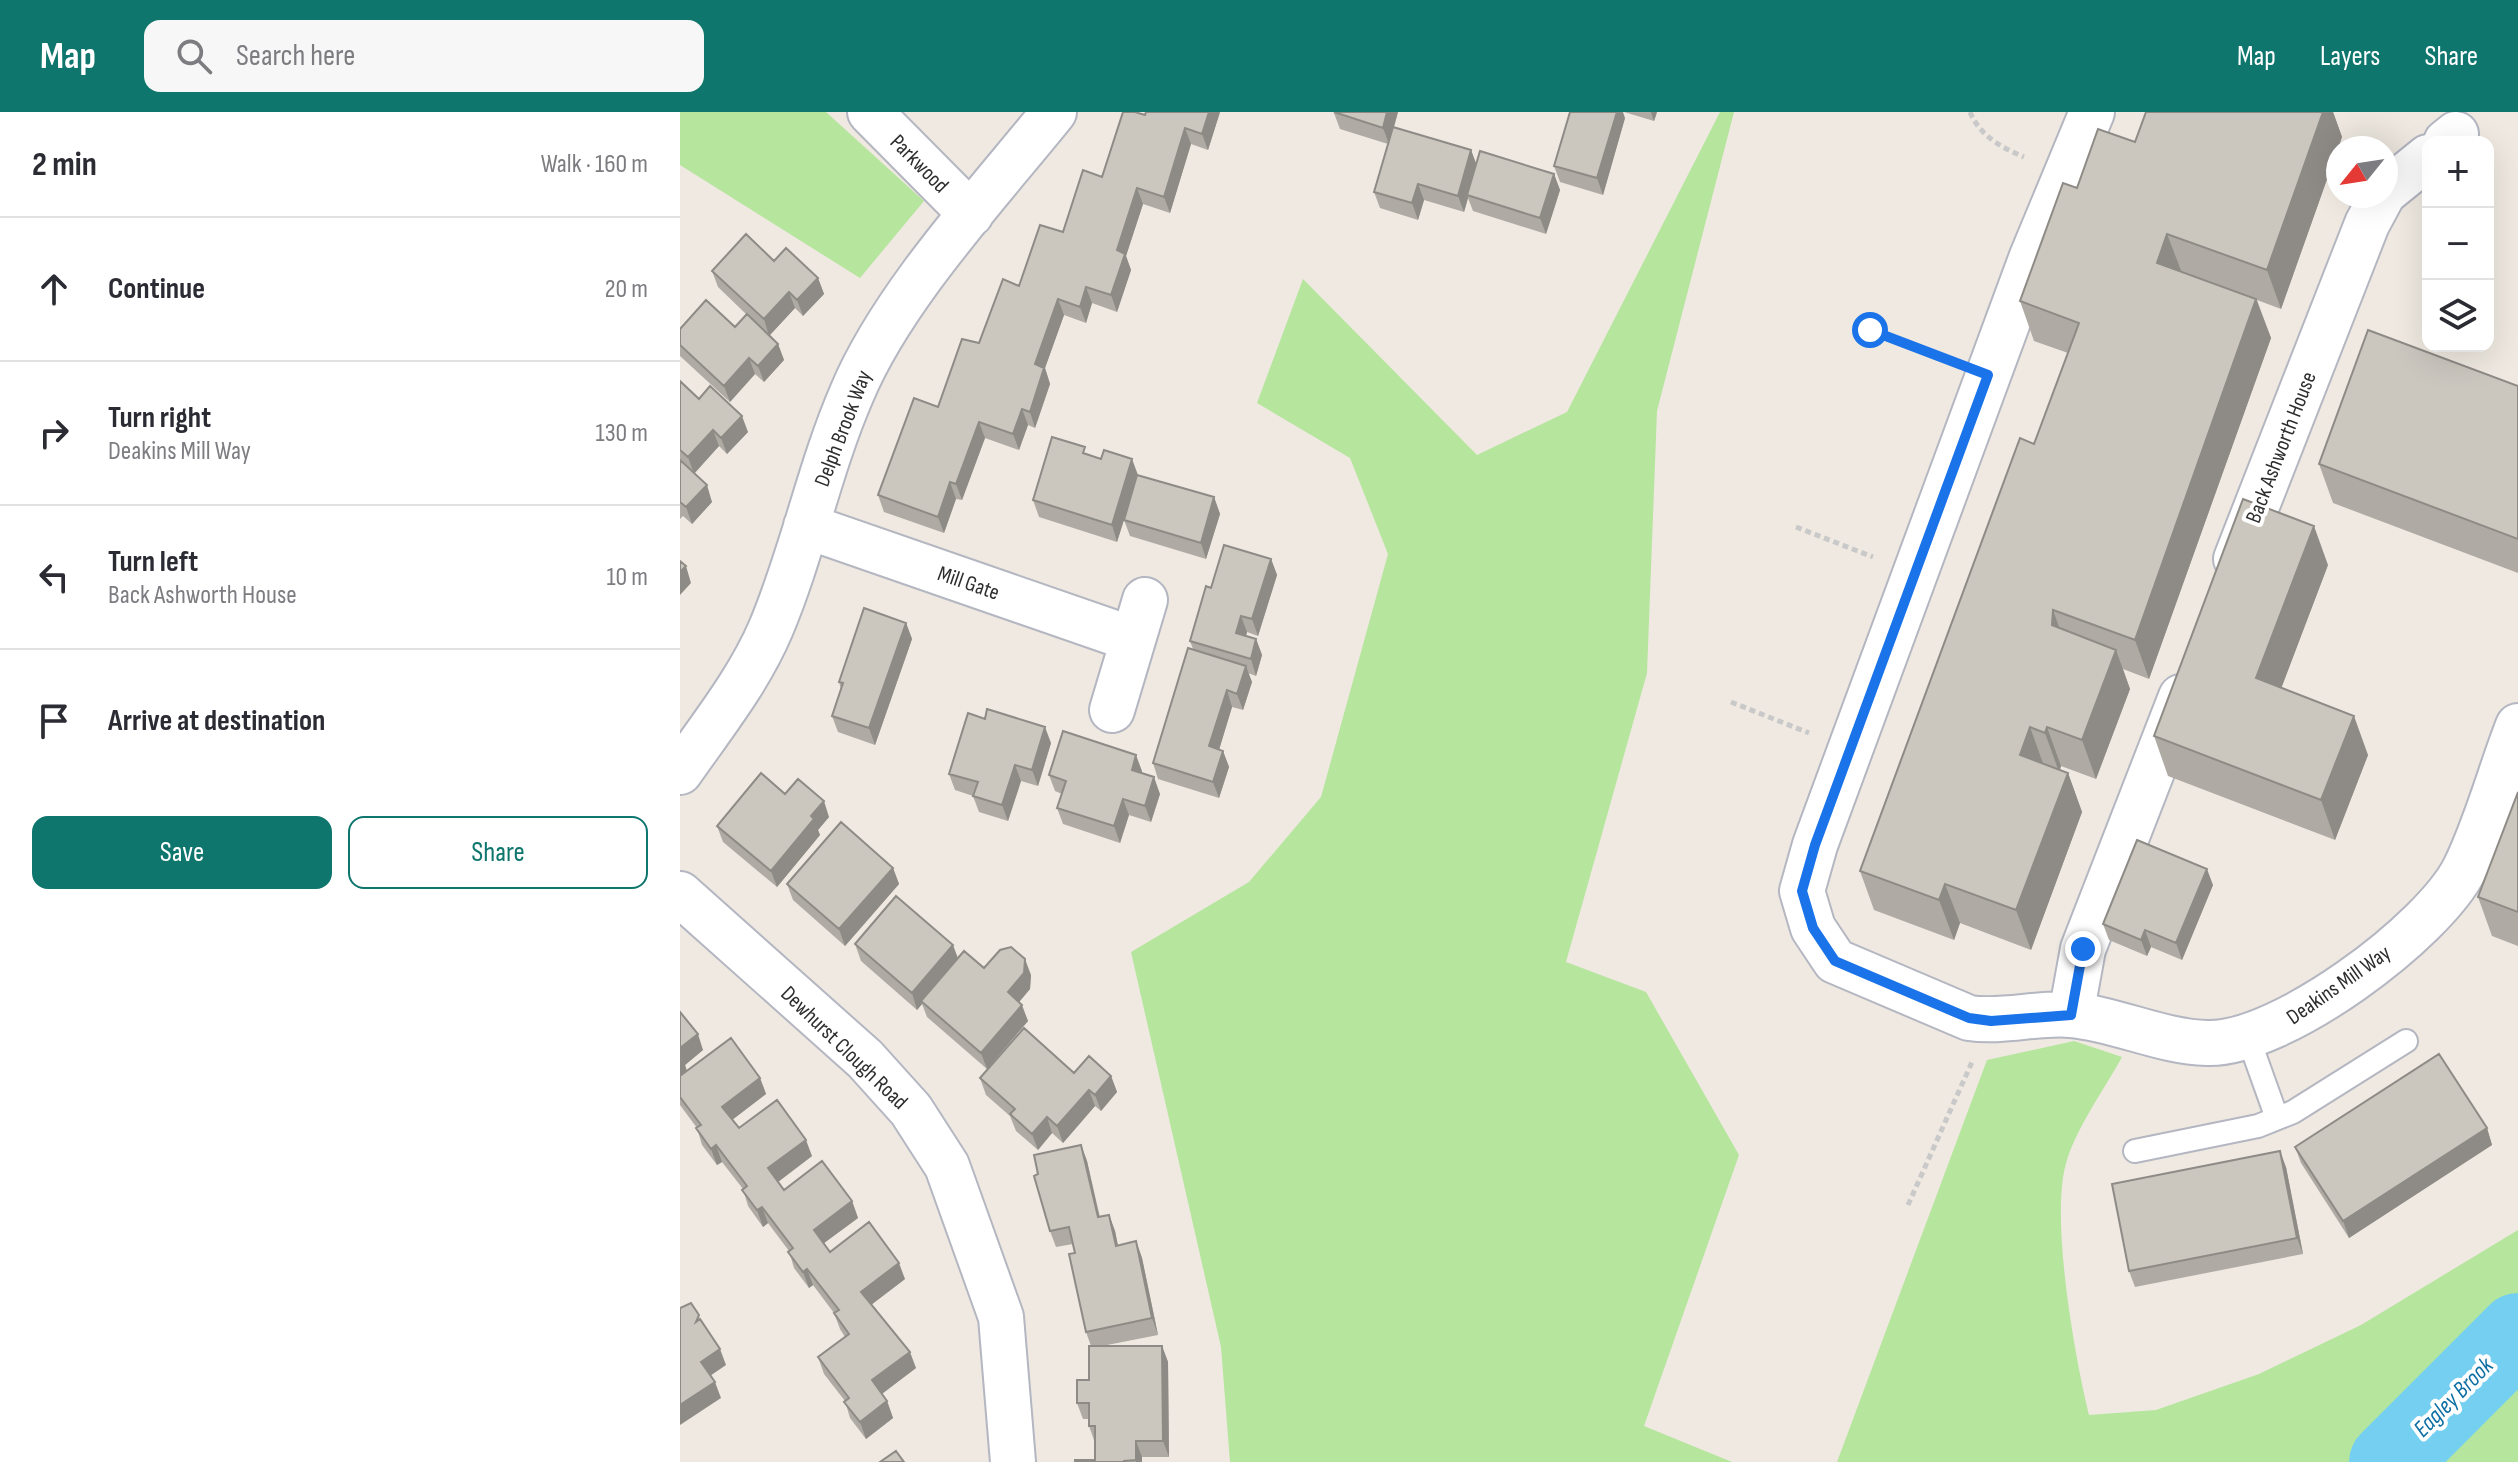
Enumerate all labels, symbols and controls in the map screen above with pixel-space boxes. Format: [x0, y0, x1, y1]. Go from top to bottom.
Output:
search box [144, 20, 704, 92]
text: Map [40, 34, 96, 79]
icon: search [172, 34, 216, 78]
text: Search here [236, 38, 355, 74]
text: Map [2237, 40, 2276, 73]
text: Layers [2320, 40, 2380, 73]
text: Share [2424, 40, 2478, 73]
street label: Parkwood [884, 129, 954, 199]
north arrow [2326, 136, 2398, 208]
map controls [2422, 136, 2494, 352]
button: + [2422, 136, 2494, 208]
text: 2 min [32, 144, 97, 185]
text: Walk · 160 m [541, 149, 648, 180]
button: − [2422, 208, 2494, 280]
icon: ahead [32, 267, 76, 311]
text: Continue [108, 271, 205, 307]
text: 20 m [605, 274, 648, 305]
button: layers [2422, 280, 2494, 352]
route start [1852, 312, 1888, 348]
street label: Delph Brook Way [809, 366, 878, 490]
street label: Back Ashworth House [2240, 368, 2323, 527]
text: Turn right [108, 400, 211, 436]
icon: right [32, 411, 76, 455]
text: 130 m [596, 418, 648, 449]
text: Deakins Mill Way [108, 436, 251, 467]
text: Turn left [108, 544, 198, 580]
icon: left [32, 555, 76, 599]
street label: Mill Gate [934, 560, 1003, 607]
text: 10 m [606, 562, 648, 593]
text: Back Ashworth House [108, 580, 297, 611]
icon: arrive [32, 699, 76, 743]
text: Arrive at destination [108, 703, 325, 739]
button: Save [32, 816, 332, 889]
button: Share [348, 816, 648, 889]
route end [2065, 931, 2101, 967]
street label: Deakins Mill Way [2282, 939, 2397, 1031]
street label: Dewhurst Clough Road [775, 981, 913, 1115]
water label: Eagley Brook [2407, 1351, 2500, 1443]

